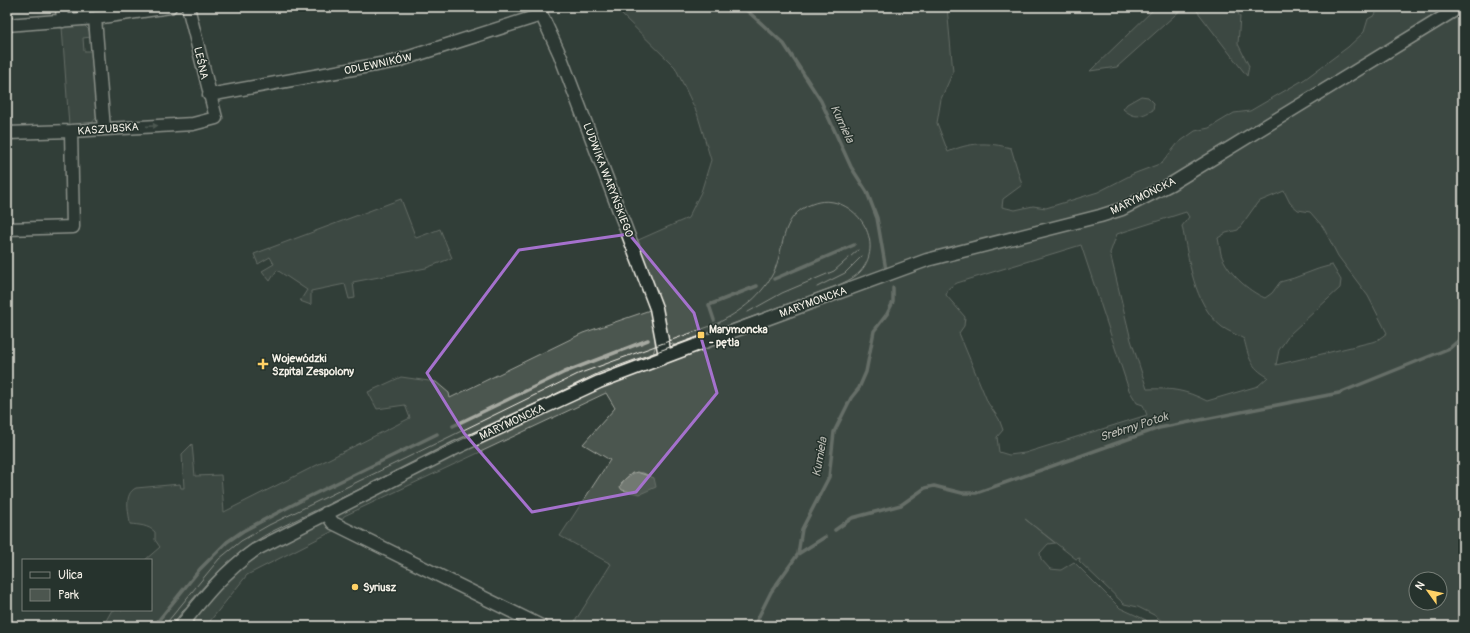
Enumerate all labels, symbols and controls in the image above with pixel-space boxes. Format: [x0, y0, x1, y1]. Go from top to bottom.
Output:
street label: LEŚNA [191, 45, 211, 81]
street label: ODLEWNIKÓW [343, 49, 413, 78]
water label: Kumiela [827, 103, 858, 147]
street label: KASZUBSKA [77, 120, 139, 138]
street label: LUDWIKA WARYŃSKIEGO [580, 121, 636, 239]
one-way arrow [146, 123, 158, 130]
street label: MARYMONCKA [1108, 175, 1178, 217]
street label: MARYMONCKA [778, 284, 848, 320]
place label: Marymoncka - pętla [709, 323, 768, 349]
marker: Marymoncka - pętla [696, 330, 706, 340]
place label: Wojewódzki Szpital Zespolony [272, 352, 354, 378]
marker: Wojewódzki Szpital Zespolony [257, 358, 269, 370]
street label: MARYMONCKA [477, 401, 547, 443]
water label: Srebrny Potok [1098, 409, 1171, 445]
water label: Kumiela [809, 435, 831, 478]
legend [22, 559, 152, 611]
text: Ulica [58, 568, 83, 583]
north arrow [1408, 571, 1448, 611]
text: N [1413, 579, 1428, 592]
place label: Syriusz [363, 581, 396, 594]
marker: Syriusz [350, 582, 360, 592]
text: Park [58, 588, 79, 603]

